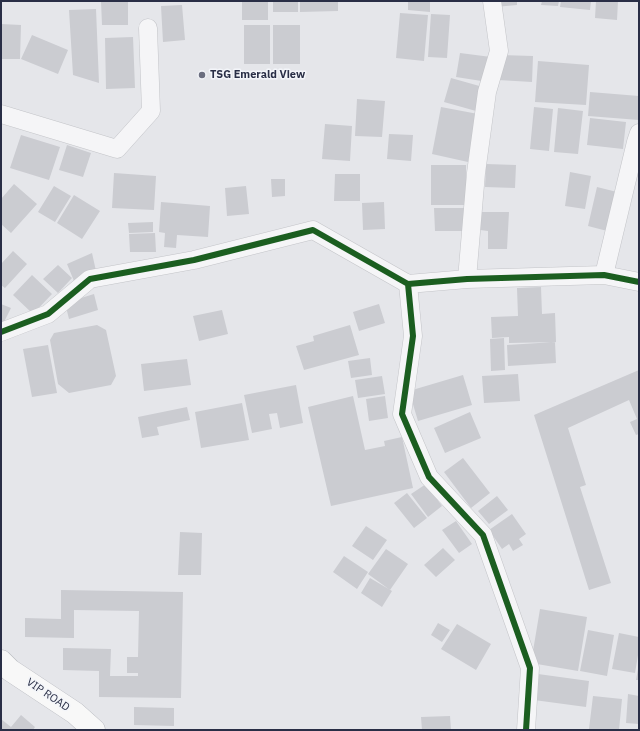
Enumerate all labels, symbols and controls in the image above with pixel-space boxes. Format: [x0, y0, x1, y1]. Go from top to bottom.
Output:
place label: TSG Emerald View [210, 68, 305, 82]
marker: TSG Emerald View [197, 70, 207, 80]
street label: VIP ROAD [24, 676, 72, 714]

